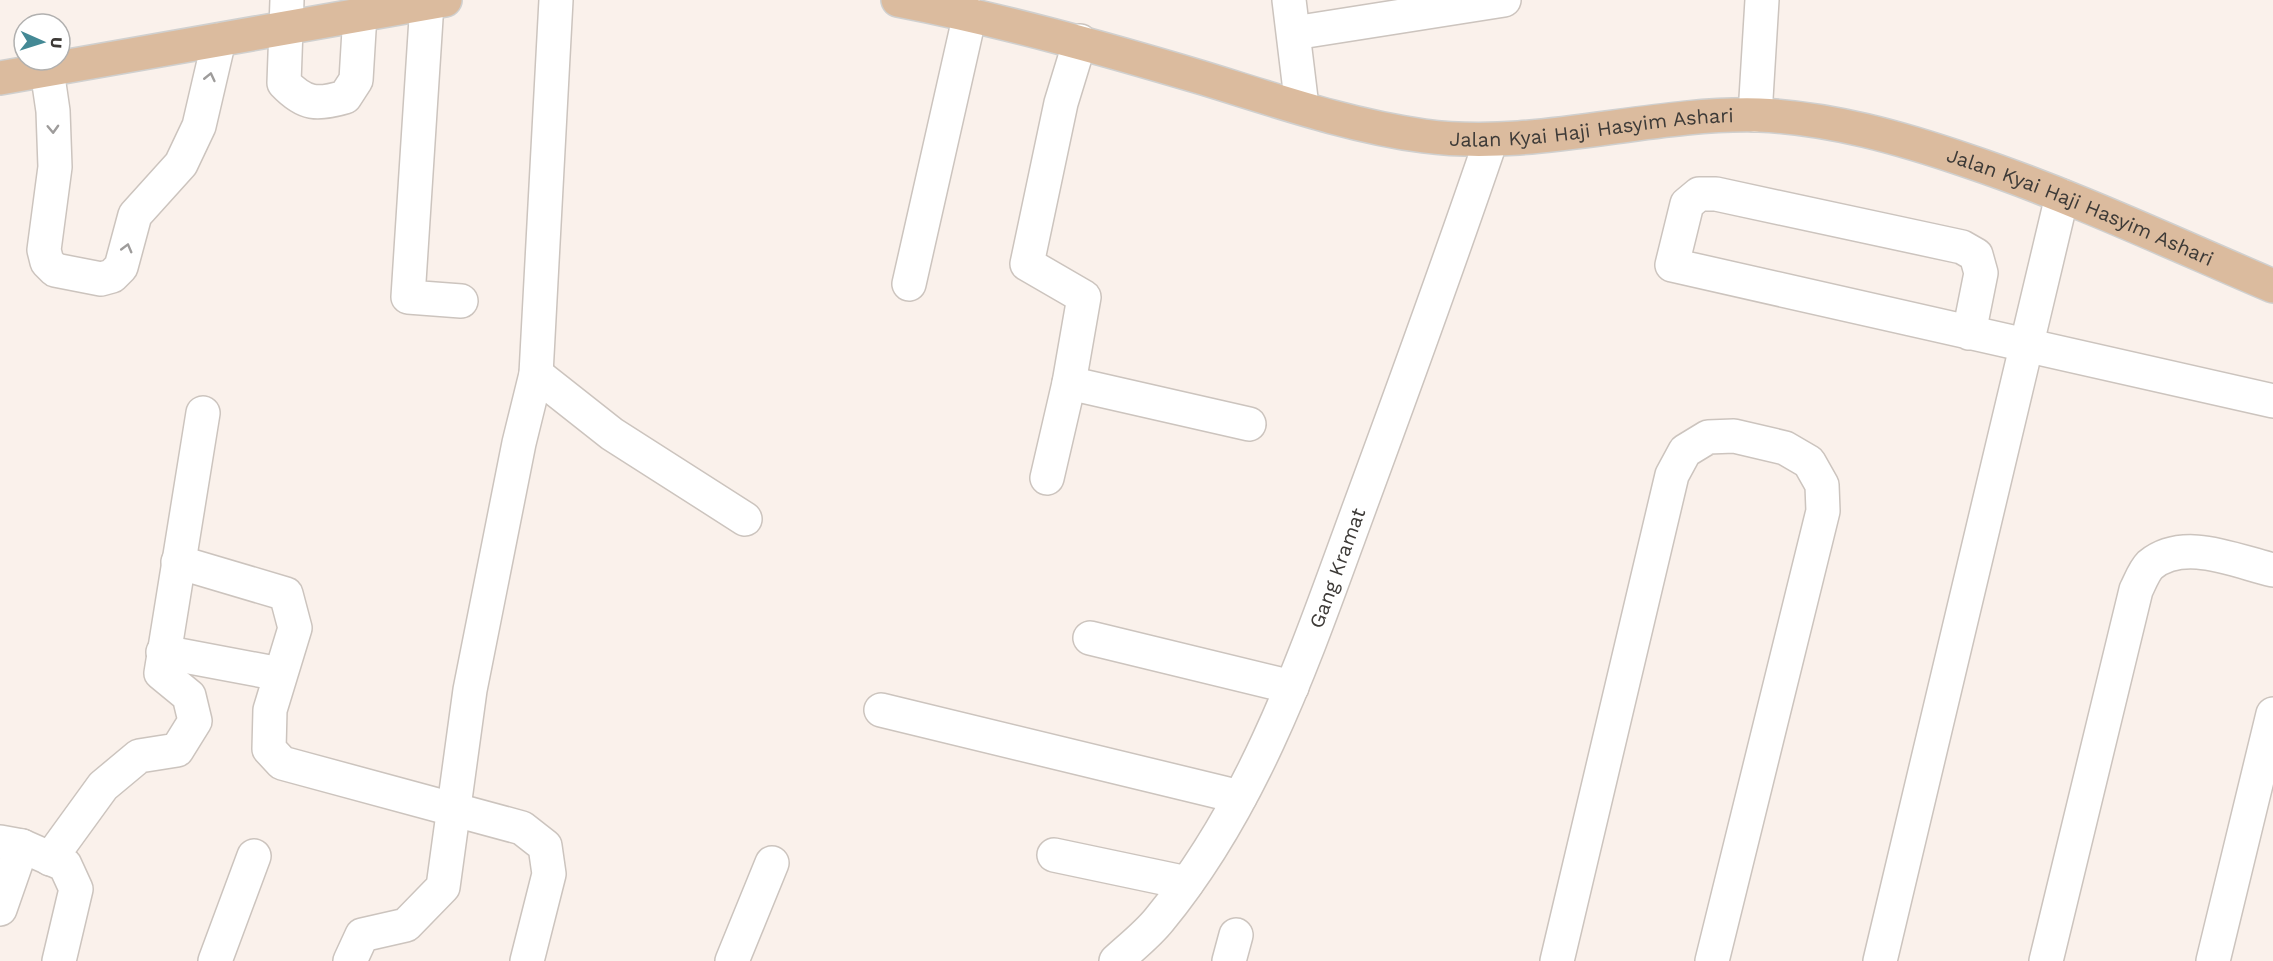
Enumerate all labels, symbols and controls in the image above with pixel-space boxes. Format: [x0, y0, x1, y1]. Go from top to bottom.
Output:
north arrow [12, 12, 72, 72]
text: U [47, 37, 66, 49]
one-way arrow [203, 72, 216, 82]
street label: Jalan Kyai Haji Hasyim Ashari [1449, 103, 1734, 151]
one-way arrow [47, 124, 60, 133]
street label: Jalan Kyai Haji Hasyim Ashari [1944, 143, 2217, 271]
one-way arrow [119, 243, 132, 253]
street label: Gang Kramat [1304, 504, 1370, 632]

